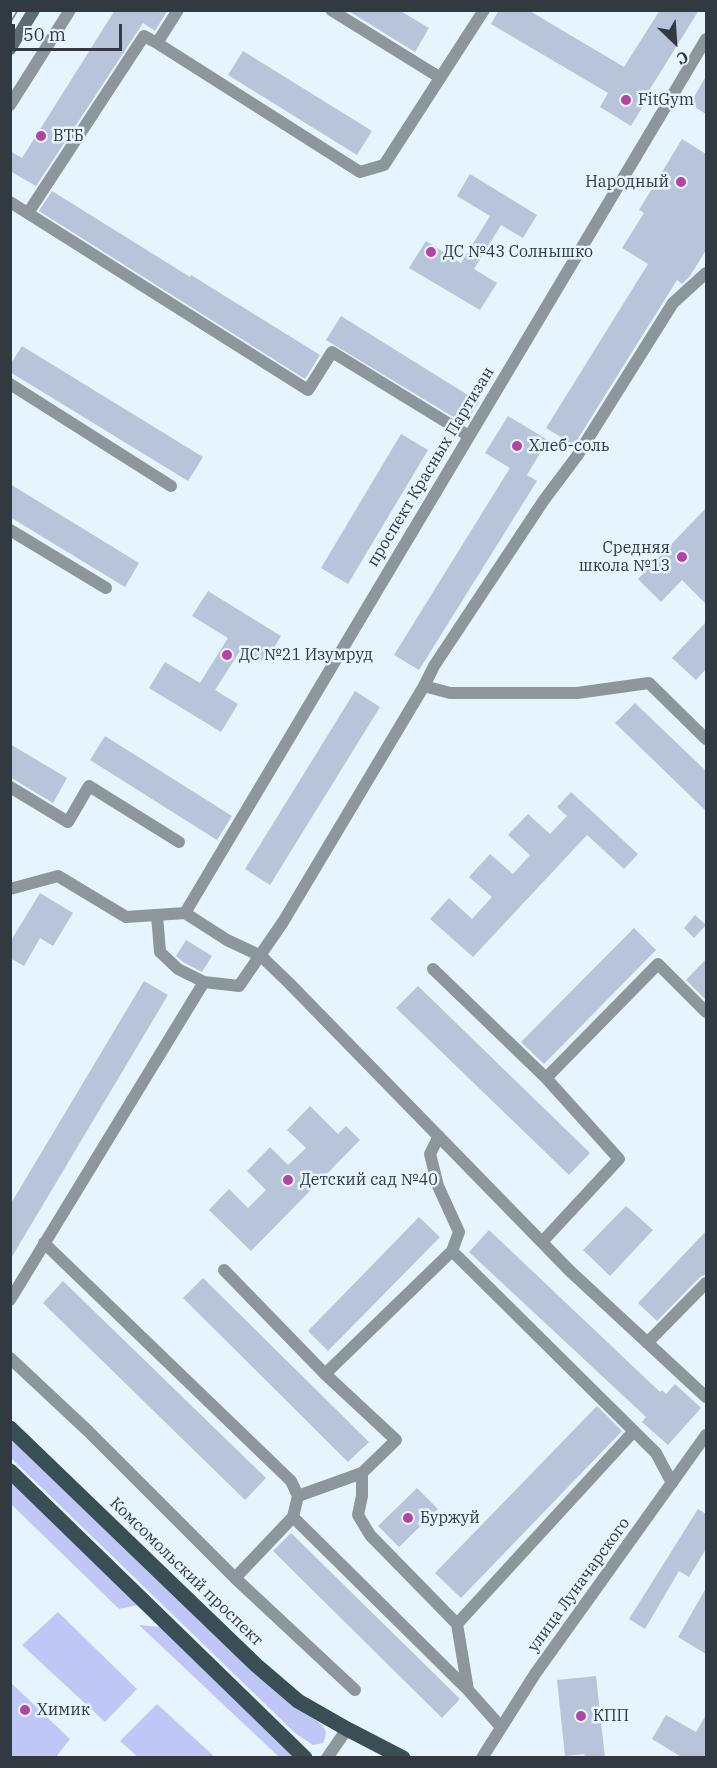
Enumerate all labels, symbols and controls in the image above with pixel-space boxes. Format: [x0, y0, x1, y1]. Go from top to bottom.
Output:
scale bar [15, 12, 124, 50]
north arrow [645, 12, 705, 72]
text: 50 m [23, 23, 66, 46]
text: С [674, 47, 692, 70]
place label: FitGym [638, 90, 694, 110]
marker: FitGym [619, 93, 633, 107]
place label: ВТБ [53, 126, 84, 146]
marker: ВТБ [34, 129, 48, 143]
place label: Народный [585, 172, 669, 192]
marker: Народный [674, 175, 688, 189]
place label: ДС №43 Солнышко [443, 242, 593, 262]
marker: ДС №43 Солнышко [424, 245, 438, 259]
street label: проспект Красных Партизан [364, 364, 498, 570]
place label: Хлеб-соль [529, 436, 609, 456]
marker: Хлеб-соль [510, 439, 524, 453]
place label: Средняя школа №13 [579, 538, 670, 576]
marker: Средняя школа №13 [675, 550, 689, 564]
place label: ДС №21 Изумруд [239, 645, 373, 665]
marker: ДС №21 Изумруд [220, 648, 234, 662]
place label: Детский сад №40 [300, 1170, 438, 1190]
marker: Детский сад №40 [281, 1173, 295, 1187]
street label: Комсомольский проспект [105, 1494, 267, 1650]
place label: Буржуй [420, 1508, 480, 1528]
marker: Буржуй [401, 1511, 415, 1525]
street label: улица Луначарского [524, 1514, 634, 1656]
place label: Химик [37, 1700, 90, 1720]
marker: Химик [18, 1703, 32, 1717]
place label: КПП [593, 1706, 629, 1726]
marker: КПП [574, 1709, 588, 1723]

